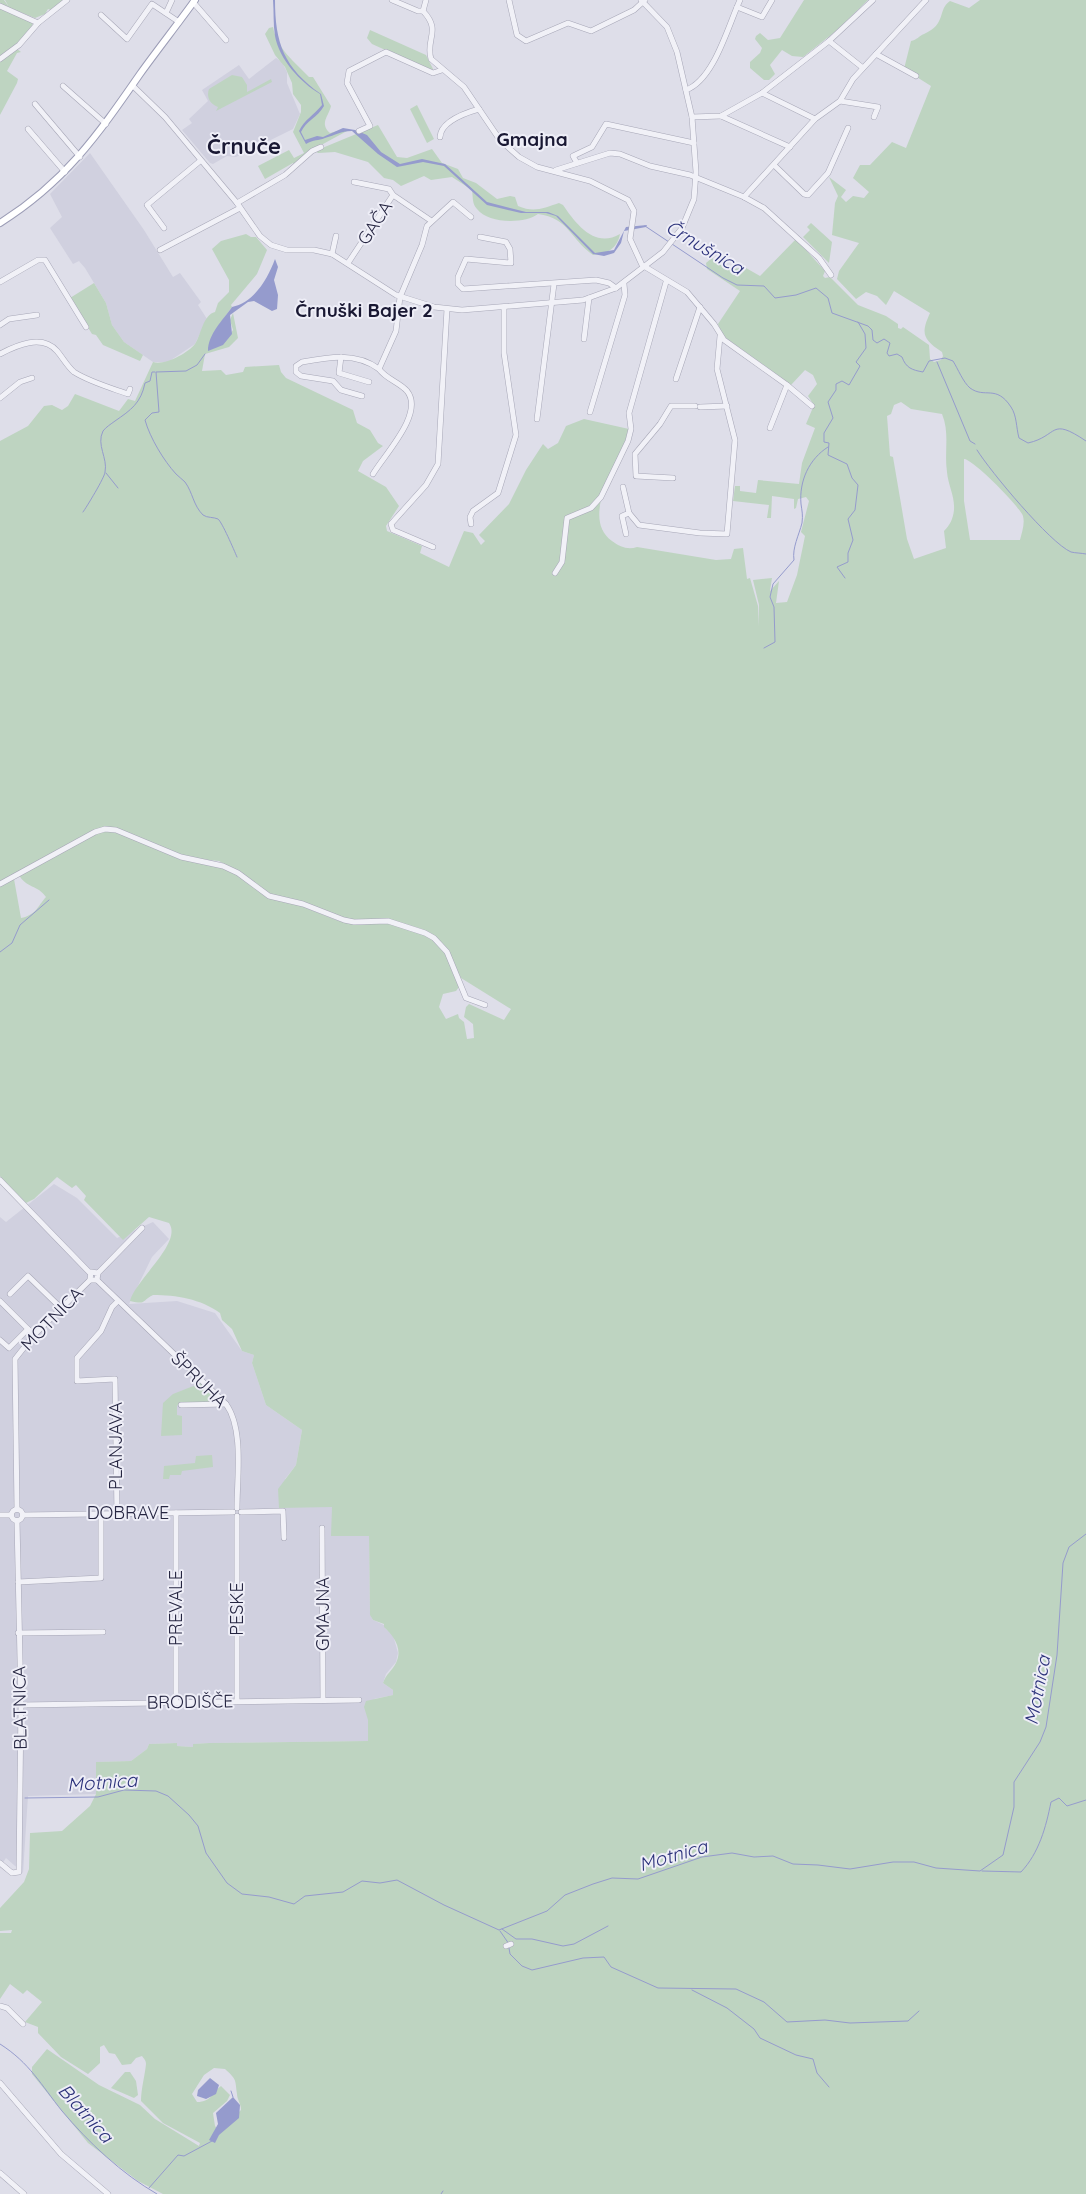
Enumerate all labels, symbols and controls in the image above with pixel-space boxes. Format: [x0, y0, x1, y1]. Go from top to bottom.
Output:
district label: Gmajna [496, 127, 568, 151]
district label: Črnuče [207, 132, 281, 160]
street label: GAČA [352, 196, 397, 249]
water label: Črnušnica [662, 214, 750, 280]
district label: Črnuški Bajer 2 [295, 298, 433, 322]
street label: MOTNICA [16, 1282, 88, 1355]
street label: ŠPRUHA [166, 1347, 233, 1413]
street label: PLANJAVA [104, 1402, 127, 1490]
street label: DOBRAVE [87, 1501, 169, 1524]
street label: PREVALE [164, 1570, 187, 1646]
street label: GMAJNA [311, 1577, 334, 1651]
street label: PESKE [225, 1582, 248, 1636]
water label: Motnica [1019, 1652, 1056, 1727]
street label: BLATNICA [7, 1666, 32, 1750]
street label: BRODIŠČE [146, 1689, 234, 1714]
water label: Motnica [66, 1767, 139, 1796]
water label: Motnica [636, 1833, 711, 1876]
water label: Blatnica [53, 2079, 120, 2149]

